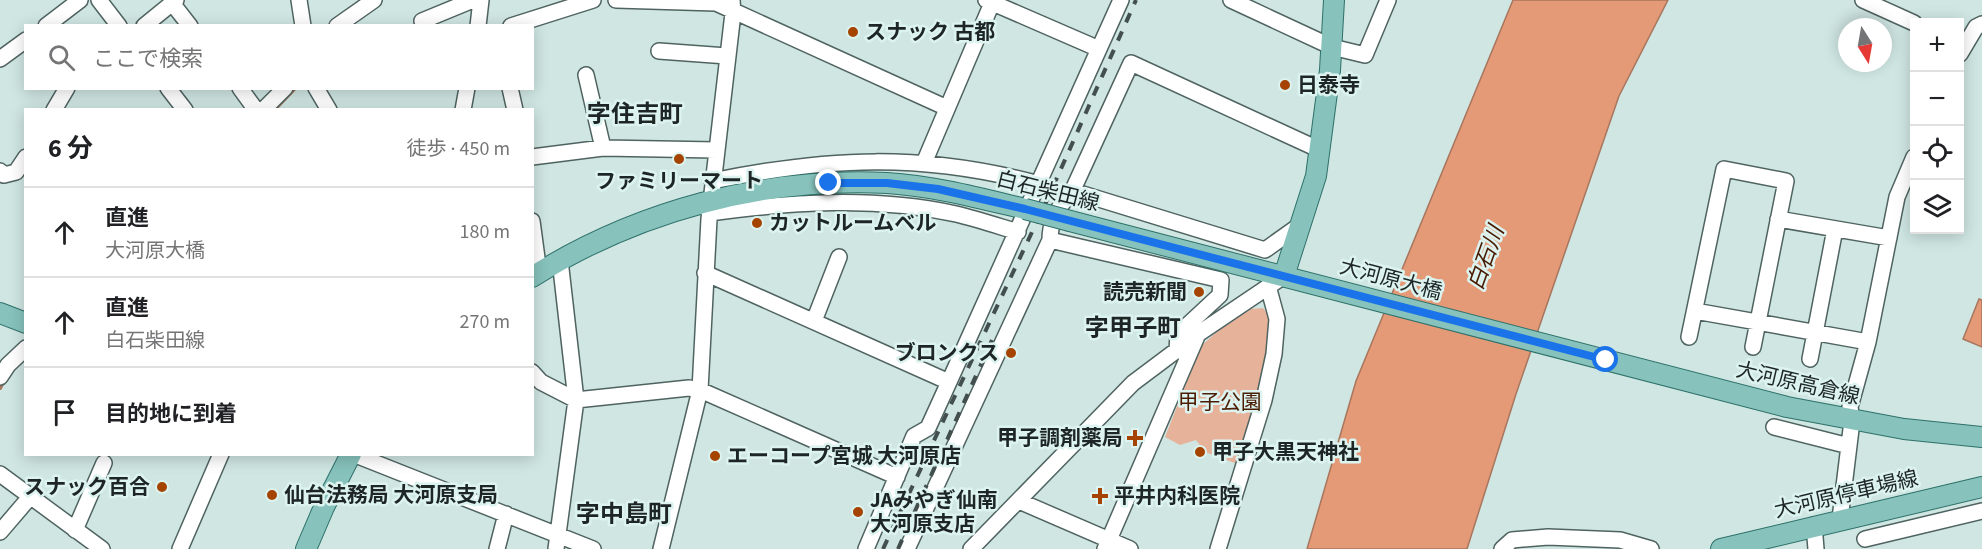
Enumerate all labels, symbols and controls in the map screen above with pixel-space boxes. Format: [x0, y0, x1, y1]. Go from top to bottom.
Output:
place label: スナック 古都 [865, 17, 995, 47]
north arrow [1838, 18, 1892, 72]
map controls [1910, 18, 1964, 234]
button: + [1910, 18, 1964, 72]
search box [24, 24, 534, 90]
marker: スナック 古都 [846, 25, 860, 39]
icon: search [45, 41, 78, 74]
text: ここで検索 [93, 43, 203, 75]
place label: 日泰寺 [1297, 70, 1360, 100]
button: − [1910, 72, 1964, 126]
marker: 日泰寺 [1278, 78, 1292, 92]
district label: 字住吉町 [587, 97, 683, 132]
button: locate [1910, 126, 1964, 180]
text: 6 分 [48, 130, 93, 167]
text: 徒歩 · 450 m [407, 135, 510, 163]
marker: ファミリーマート [672, 152, 686, 166]
street label: 白石柴田線 [993, 164, 1103, 218]
place label: ファミリーマート [595, 166, 763, 196]
route end [815, 169, 841, 195]
button: layers [1910, 180, 1964, 234]
text: 直進 [105, 202, 149, 234]
place label: カットルームベル [769, 208, 936, 238]
icon: ahead [48, 216, 81, 249]
marker: カットルームベル [750, 216, 764, 230]
text: 180 m [460, 218, 510, 246]
water label: 白石川 [1460, 220, 1513, 294]
text: 大河原大橋 [105, 237, 205, 265]
street label: 大河原大橋 [1336, 251, 1446, 307]
place label: 読売新聞 [1103, 277, 1187, 307]
marker: 読売新聞 [1192, 285, 1206, 299]
text: 直進 [105, 292, 149, 324]
icon: ahead [48, 306, 81, 339]
text: 270 m [460, 308, 510, 336]
district label: 字甲子町 [1085, 311, 1181, 346]
text: 白石柴田線 [105, 327, 205, 355]
place label: ブロンクス [895, 338, 999, 368]
marker: ブロンクス [1004, 346, 1018, 360]
route start [1592, 346, 1618, 372]
street label: 大河原高倉線 [1733, 354, 1863, 412]
park label: 甲子公園 [1178, 387, 1262, 417]
icon: arrive [48, 396, 81, 429]
text: 目的地に到着 [105, 398, 237, 430]
place label: 甲子調剤薬局 [997, 423, 1123, 453]
marker: 甲子調剤薬局 [1128, 431, 1142, 445]
place label: 甲子大黒天神社 [1212, 437, 1359, 467]
place label: エーコープ宮城 大河原店 [727, 441, 961, 471]
marker: 甲子大黒天神社 [1193, 445, 1207, 459]
marker: エーコープ宮城 大河原店 [708, 449, 722, 463]
street label: 大河原停車場線 [1771, 463, 1921, 525]
place label: スナック百合 [24, 472, 150, 502]
marker: スナック百合 [155, 480, 169, 494]
place label: 仙台法務局 大河原支局 [284, 480, 498, 510]
place label: 平井内科医院 [1114, 481, 1240, 511]
place label: JAみやぎ仙南 大河原支店 [870, 485, 998, 539]
marker: 平井内科医院 [1091, 487, 1109, 505]
marker: 仙台法務局 大河原支局 [265, 488, 279, 502]
district label: 字中島町 [576, 497, 672, 532]
marker: JAみやぎ仙南 大河原支店 [851, 505, 865, 519]

